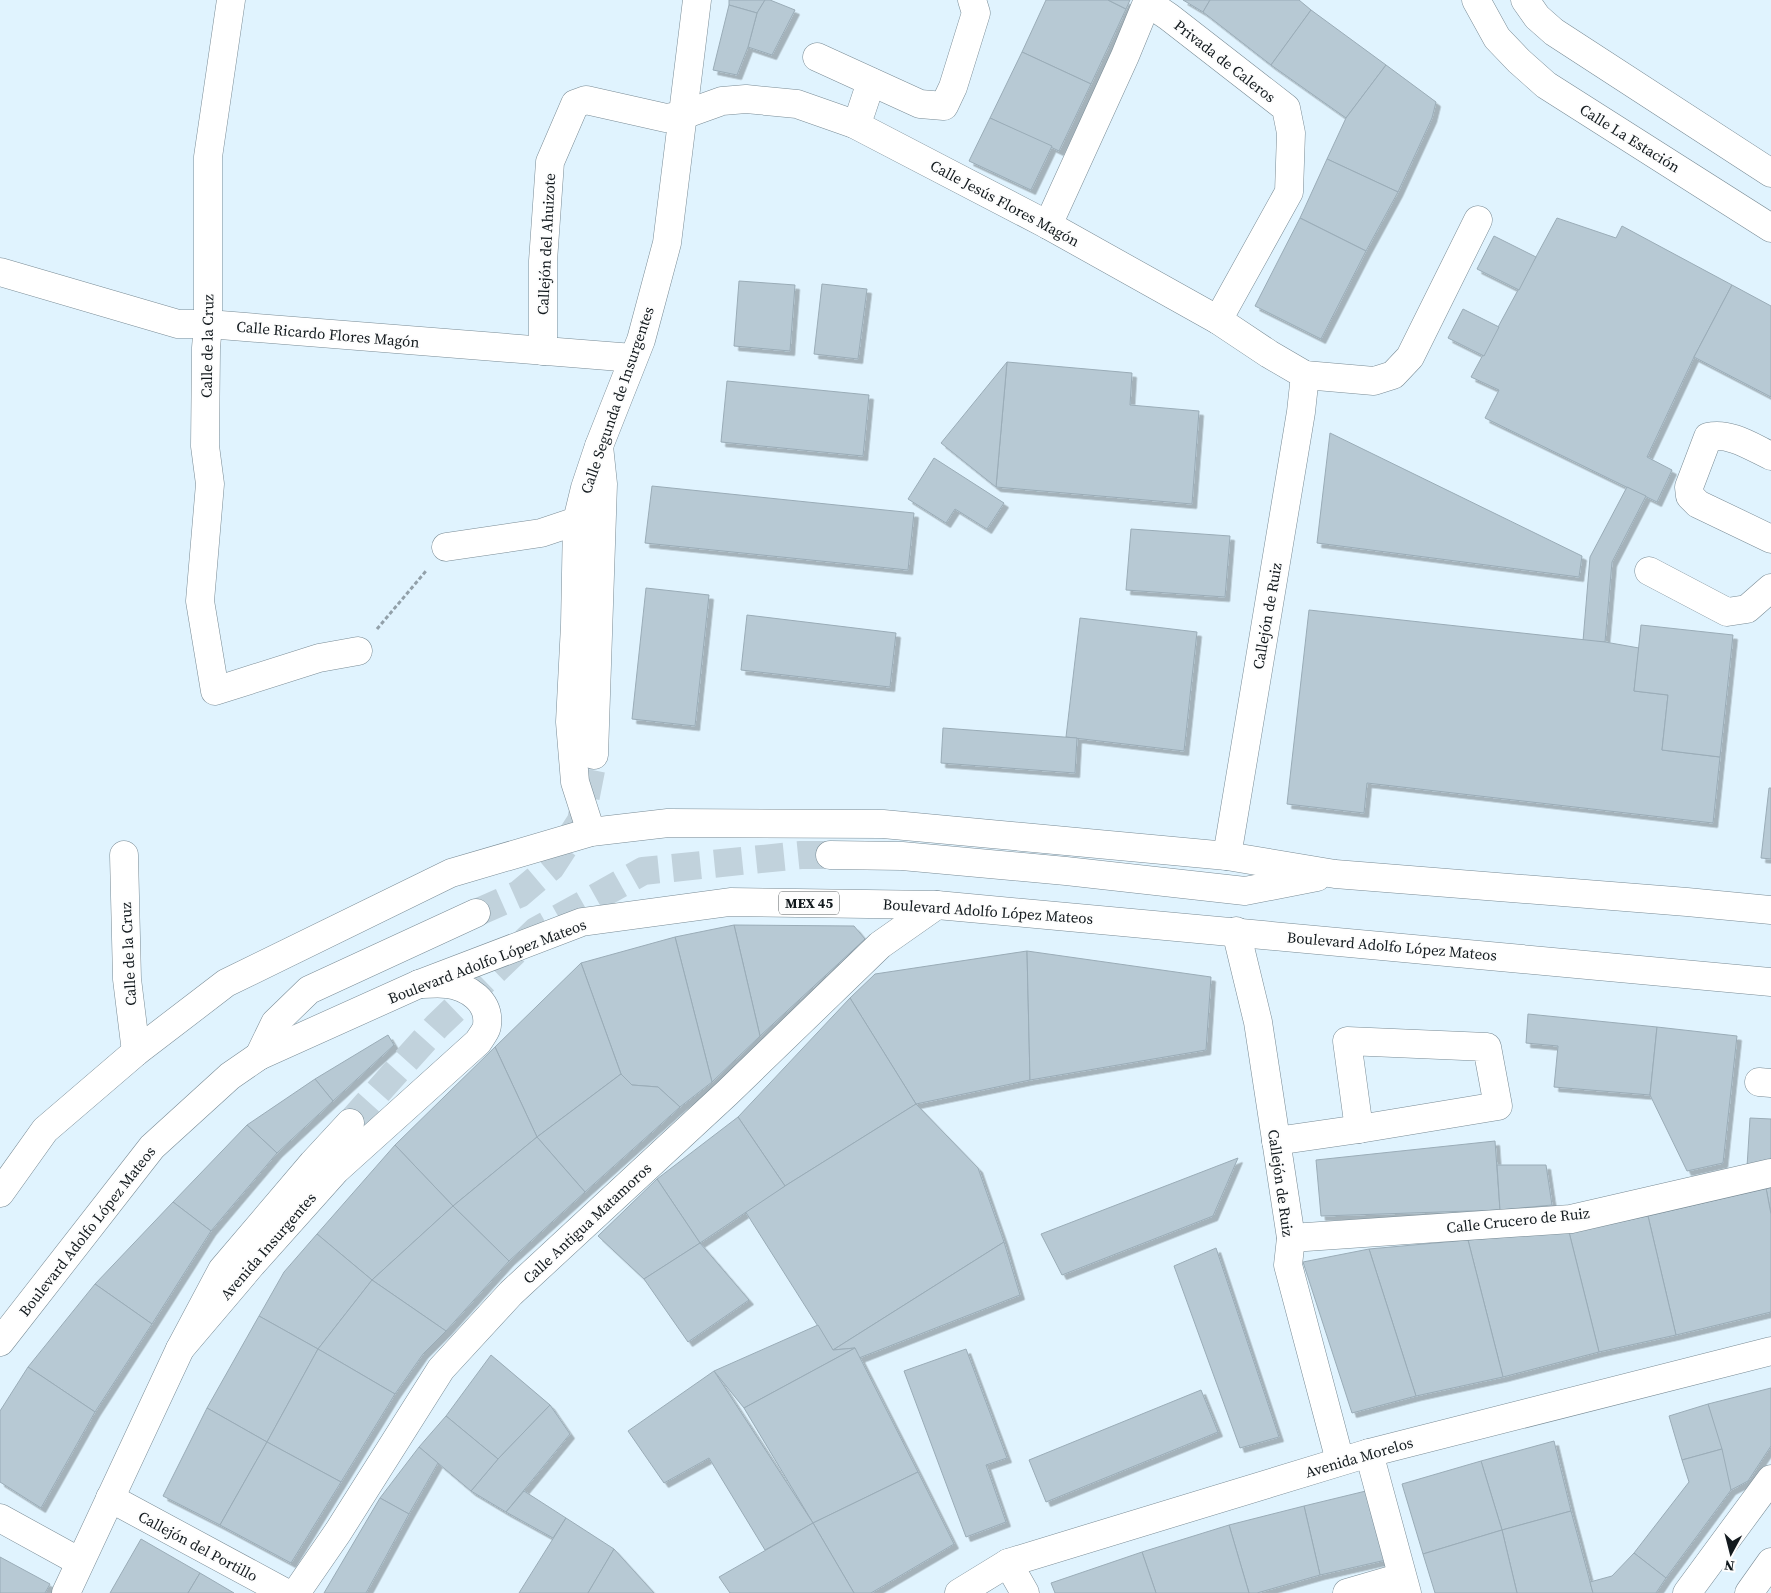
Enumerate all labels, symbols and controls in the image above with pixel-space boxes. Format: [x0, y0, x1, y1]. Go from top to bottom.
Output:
street label: Privada de Caleros [1170, 15, 1280, 107]
street label: Calle La Estación [1576, 99, 1684, 177]
street label: Calle Jesús Flores Magón [927, 155, 1083, 251]
street label: Callejón del Ahuizote [532, 172, 560, 316]
street label: Calle de la Cruz [196, 294, 218, 398]
street label: Calle Segunda de Insurgentes [575, 304, 659, 496]
street label: Calle Ricardo Flores Magón [236, 316, 420, 352]
street label: Callejón de Ruiz [1247, 561, 1287, 671]
road number: MEX 45 [779, 891, 839, 914]
street label: Boulevard Adolfo López Mateos [882, 893, 1094, 929]
street label: Calle de la Cruz [115, 902, 141, 1006]
street label: Boulevard Adolfo López Mateos [385, 913, 589, 1009]
street label: Boulevard Adolfo López Mateos [1286, 926, 1498, 966]
street label: Callejón de Ruiz [1263, 1128, 1299, 1238]
street label: Boulevard Adolfo López Mateos [14, 1141, 160, 1321]
street label: Calle Antigua Matamoros [518, 1158, 656, 1288]
street label: Avenida Insurgentes [215, 1188, 321, 1304]
street label: Calle Crucero de Ruiz [1445, 1202, 1591, 1238]
street label: Avenida Morelos [1303, 1432, 1415, 1482]
street label: Callejón del Portillo [135, 1506, 261, 1586]
north arrow [1706, 1528, 1756, 1578]
text: N [1723, 1555, 1736, 1576]

